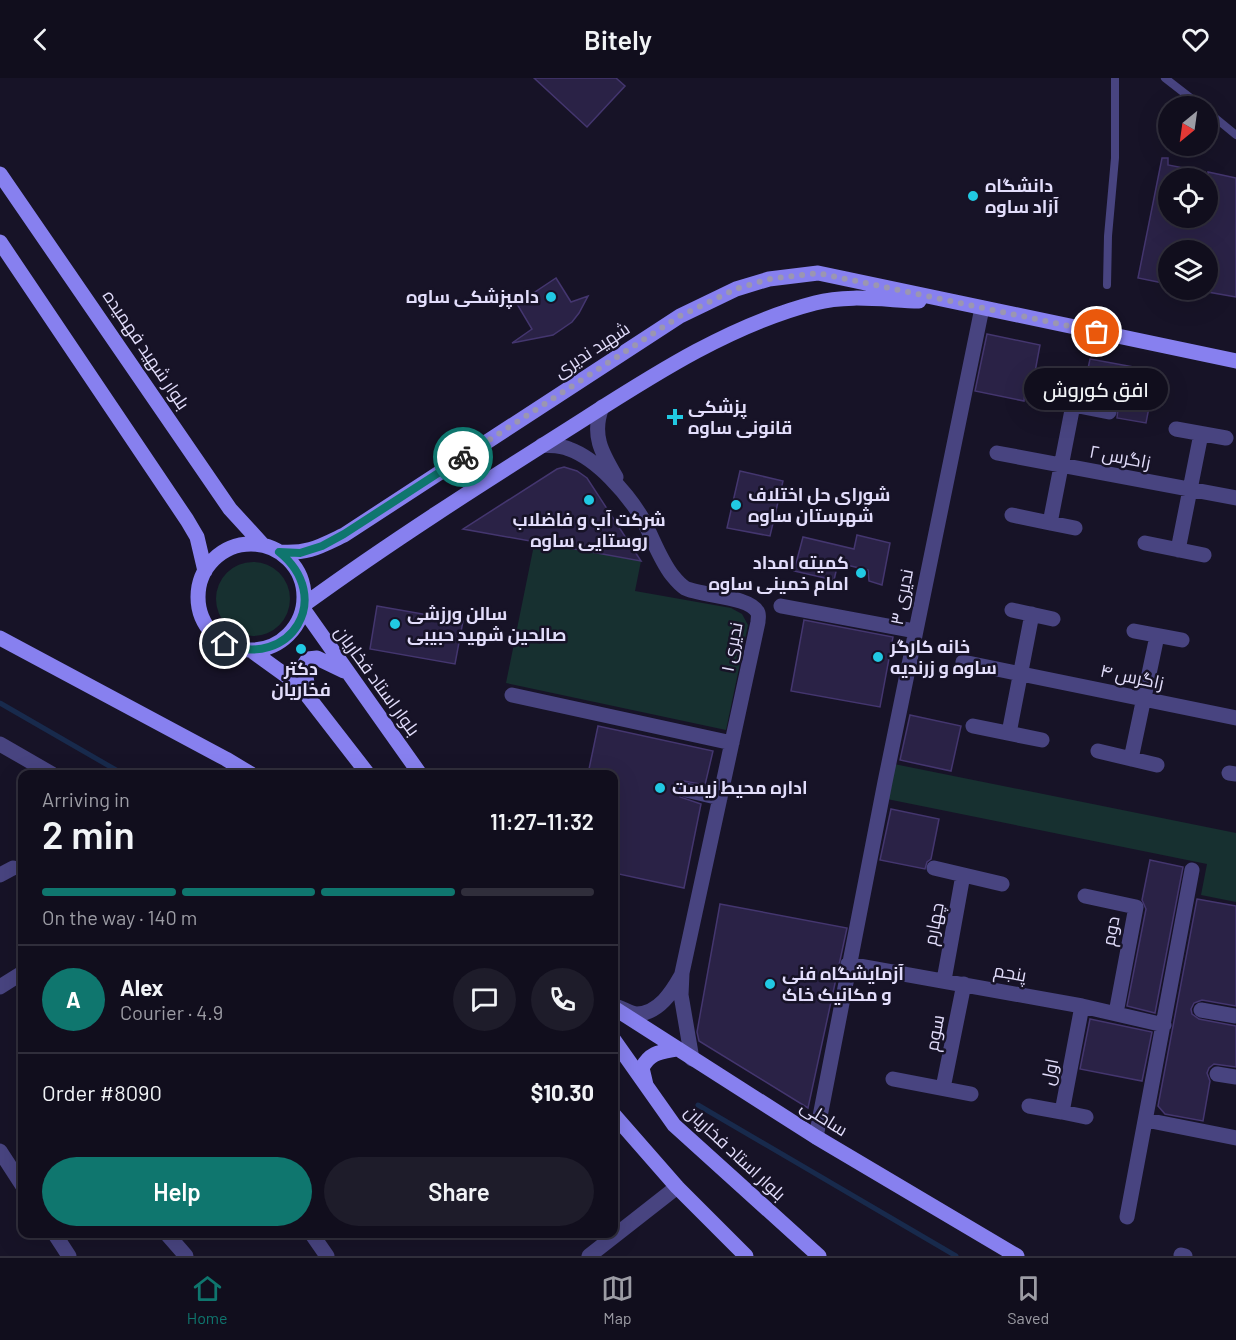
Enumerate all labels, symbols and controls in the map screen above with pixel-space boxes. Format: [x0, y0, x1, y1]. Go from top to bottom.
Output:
icon: back [24, 23, 57, 56]
text: Bitely [584, 23, 652, 55]
icon: heart [1179, 23, 1212, 56]
north arrow [1158, 96, 1218, 156]
map controls [1158, 96, 1218, 300]
button: locate [1158, 168, 1218, 228]
place label: دانشگاه آزاد ساوه [985, 174, 1059, 218]
marker: دانشگاه آزاد ساوه [966, 189, 980, 203]
button: layers [1158, 240, 1218, 300]
street label: بلوار شهید فهمیده [98, 285, 195, 414]
place label: دامپزشکی ساوه [406, 285, 539, 309]
marker: دامپزشکی ساوه [544, 290, 558, 304]
pin [1071, 306, 1122, 357]
icon: bag [1080, 315, 1113, 348]
street label: شهید ندیری [549, 316, 634, 383]
callout: افق کوروش [1025, 368, 1169, 410]
text: افق کوروش [1043, 377, 1149, 401]
place label: پزشکی قانونی ساوه [688, 395, 792, 439]
marker: پزشکی قانونی ساوه [666, 408, 684, 426]
courier [433, 427, 493, 487]
street label: زاگرس ۲ [1087, 439, 1153, 474]
icon: bike [447, 441, 480, 474]
place label: شورای حل اختلاف شهرستان ساوه [748, 483, 890, 527]
marker: شرکت آب و فاضلاب روستایی ساوه [582, 493, 596, 507]
marker: شورای حل اختلاف شهرستان ساوه [729, 498, 743, 512]
place label: شرکت آب و فاضلاب روستایی ساوه [512, 508, 666, 552]
place label: کمیته امداد امام خمینی ساوه [709, 551, 849, 596]
marker: کمیته امداد امام خمینی ساوه [854, 566, 868, 580]
street label: ندیری ۳ [885, 567, 918, 627]
place label: سالن ورزشی صالحین شهید حبیبی [407, 602, 566, 646]
marker: سالن ورزشی صالحین شهید حبیبی [388, 617, 402, 631]
pin [199, 618, 250, 669]
street label: ندیری ۱ [715, 620, 748, 674]
street label: بلوار استاد فخاریان [330, 621, 425, 740]
icon: home [208, 627, 241, 660]
place label: خانه کارگر ساوه و زرندیه [889, 635, 997, 679]
marker: دکتر فخاریان [294, 642, 308, 656]
marker: خانه کارگر ساوه و زرندیه [871, 650, 885, 664]
place label: دکتر فخاریان [271, 657, 331, 700]
street label: زاگرس ۴ [1098, 659, 1166, 694]
place label: اداره محیط زیست [672, 776, 808, 799]
marker: اداره محیط زیست [653, 781, 667, 795]
text: Arriving in [42, 787, 130, 811]
text: 11:27–11:32 [490, 808, 594, 834]
text: 2 min [42, 810, 135, 857]
street label: چهارم [918, 901, 950, 947]
text: On the way · 140 m [42, 905, 197, 929]
street label: دوم [1096, 914, 1126, 948]
street label: پنجم [992, 958, 1028, 988]
place label: آزمایشگاه فنی و مکانیک خاک [782, 962, 904, 1006]
button: chat [453, 968, 516, 1031]
button: phone [531, 968, 594, 1031]
text: Alex [120, 974, 163, 1000]
marker: آزمایشگاه فنی و مکانیک خاک [763, 977, 777, 991]
text: A [66, 986, 81, 1012]
text: Courier · 4.9 [120, 1000, 223, 1024]
street label: سوم [920, 1013, 950, 1053]
street label: اول [1036, 1057, 1063, 1087]
text: Order #8090 [42, 1079, 162, 1105]
text: $10.30 [531, 1079, 594, 1105]
street label: ساحلی [796, 1094, 852, 1141]
street label: بلوار استاد فخاریان [680, 1100, 791, 1206]
button: Help [42, 1157, 312, 1226]
button: Share [324, 1157, 594, 1226]
tab: Home [187, 1272, 228, 1327]
tab: Map [601, 1272, 634, 1327]
tab: Saved [1007, 1272, 1049, 1327]

